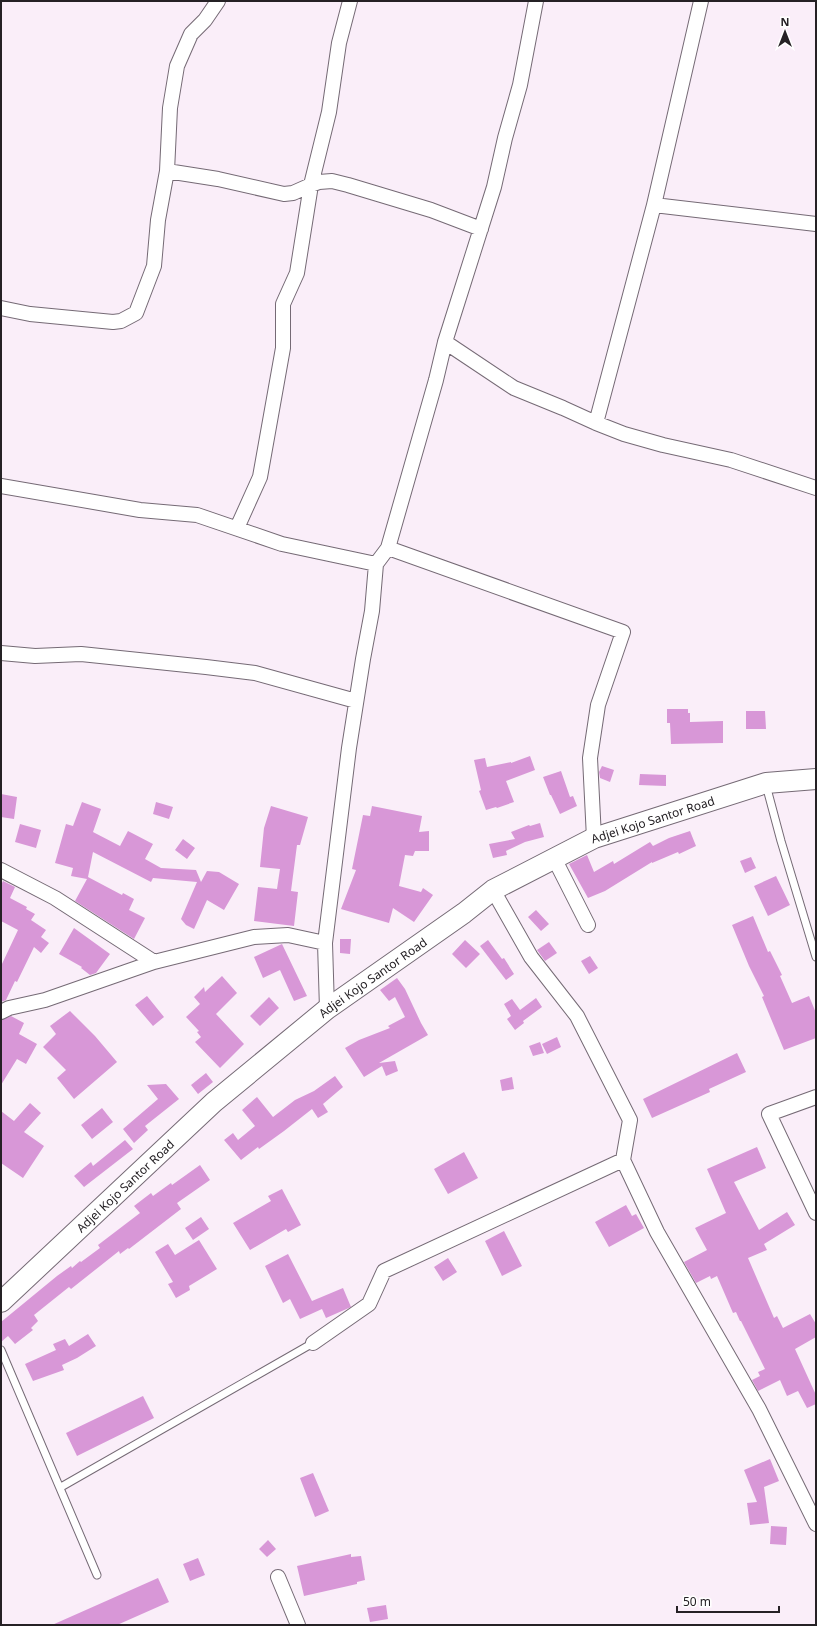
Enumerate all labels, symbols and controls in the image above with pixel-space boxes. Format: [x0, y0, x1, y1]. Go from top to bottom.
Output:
north arrow [765, 12, 805, 52]
text: N [781, 14, 789, 29]
street label: Adjei Kojo Santor Road [589, 792, 717, 847]
street label: Adjei Kojo Santor Road [315, 933, 430, 1021]
street label: Adjei Kojo Santor Road [72, 1135, 178, 1236]
scale bar [677, 1588, 779, 1614]
text: 50 m [683, 1593, 711, 1610]

